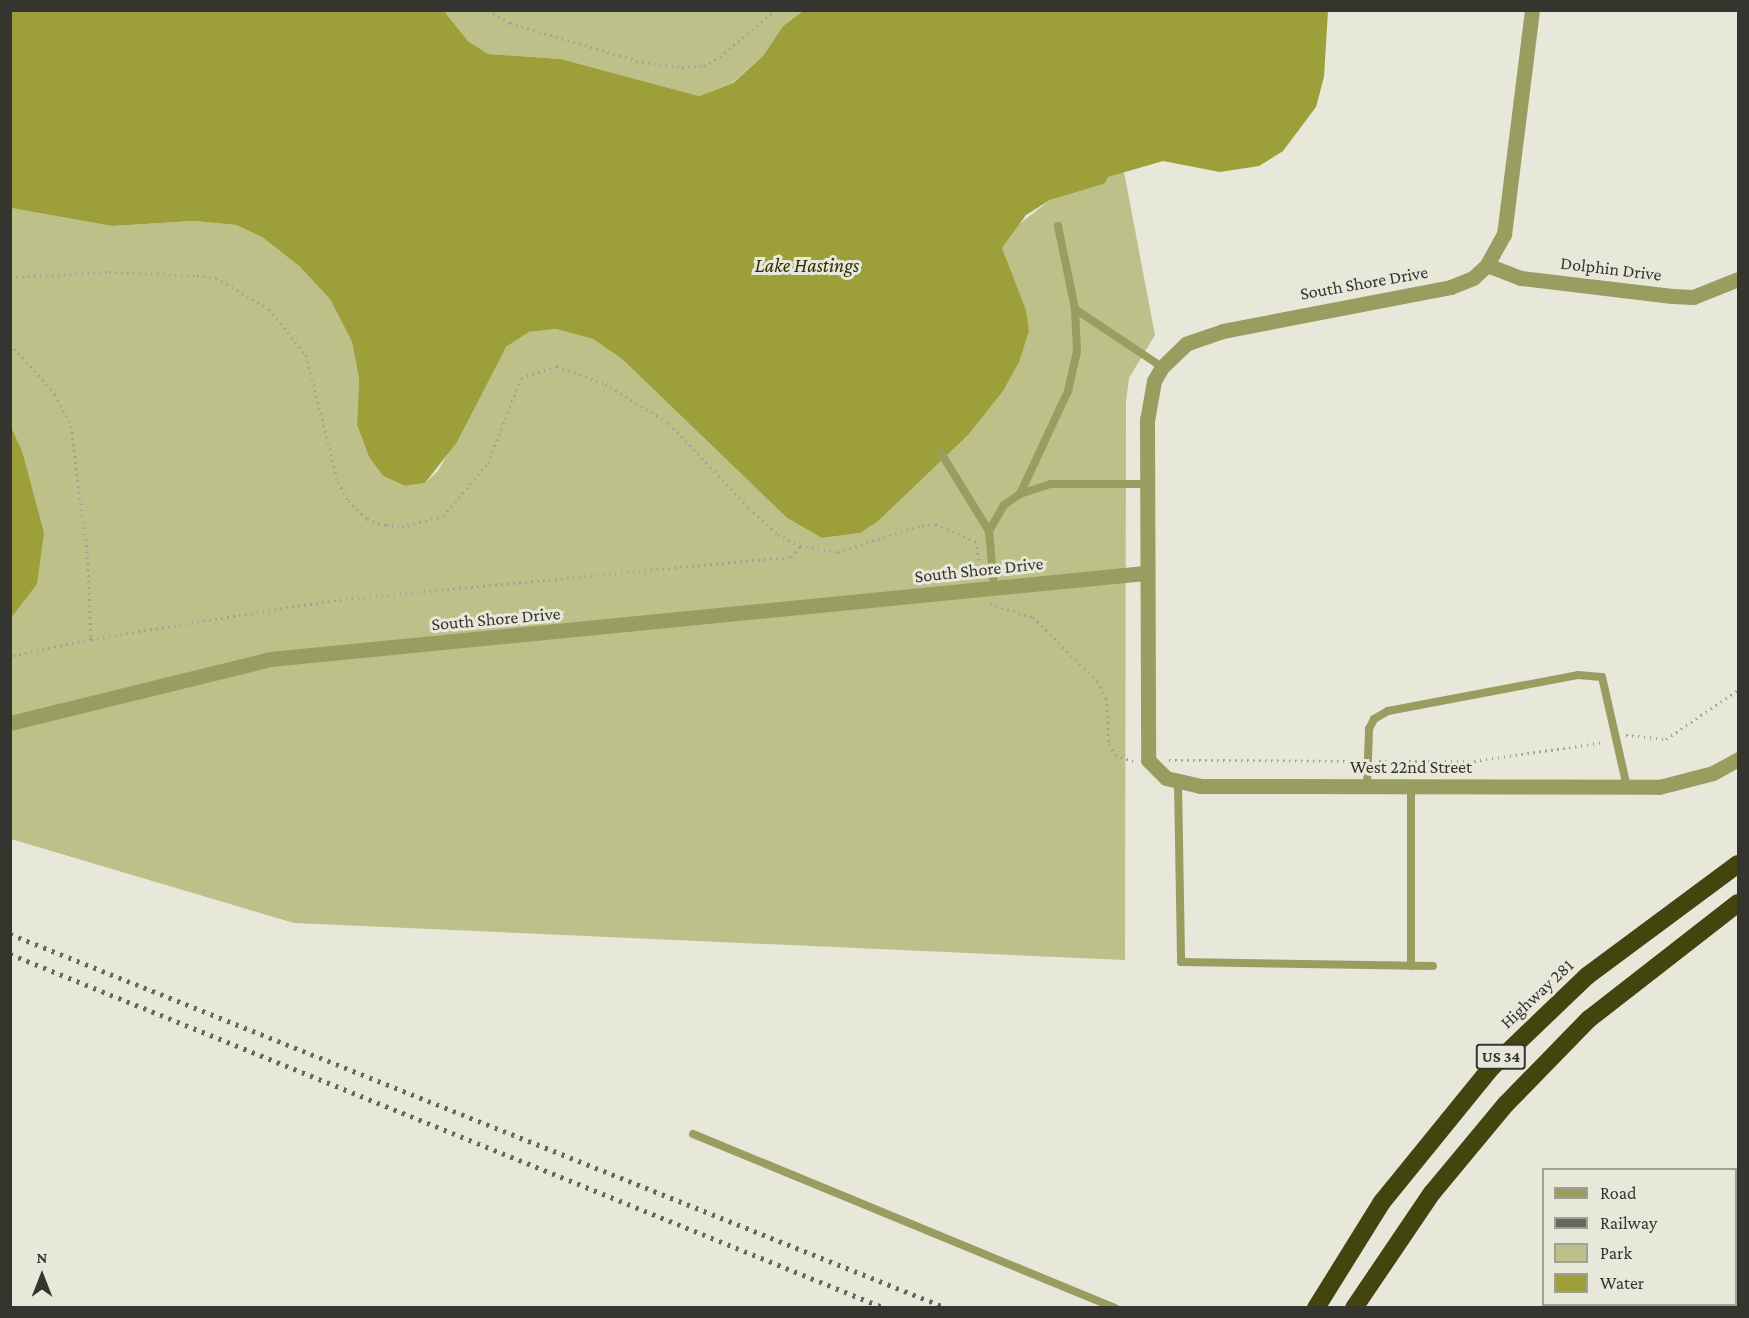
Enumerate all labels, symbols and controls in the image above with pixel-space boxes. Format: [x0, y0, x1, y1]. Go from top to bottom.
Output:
street label: Dolphin Drive [1559, 252, 1663, 286]
water label: Lake Hastings [755, 253, 859, 277]
street label: South Shore Drive [1298, 261, 1430, 305]
street label: South Shore Drive [914, 552, 1044, 588]
street label: South Shore Drive [431, 603, 561, 635]
street label: West 22nd Street [1350, 756, 1472, 778]
street label: Highway 281 [1496, 955, 1578, 1033]
road number: US 34 [1476, 1044, 1526, 1070]
legend [1542, 1168, 1737, 1306]
text: Road [1600, 1183, 1637, 1203]
text: Railway [1600, 1213, 1657, 1233]
text: Park [1600, 1243, 1632, 1263]
north arrow [12, 1246, 72, 1306]
text: N [37, 1249, 47, 1266]
text: Water [1600, 1273, 1644, 1293]

